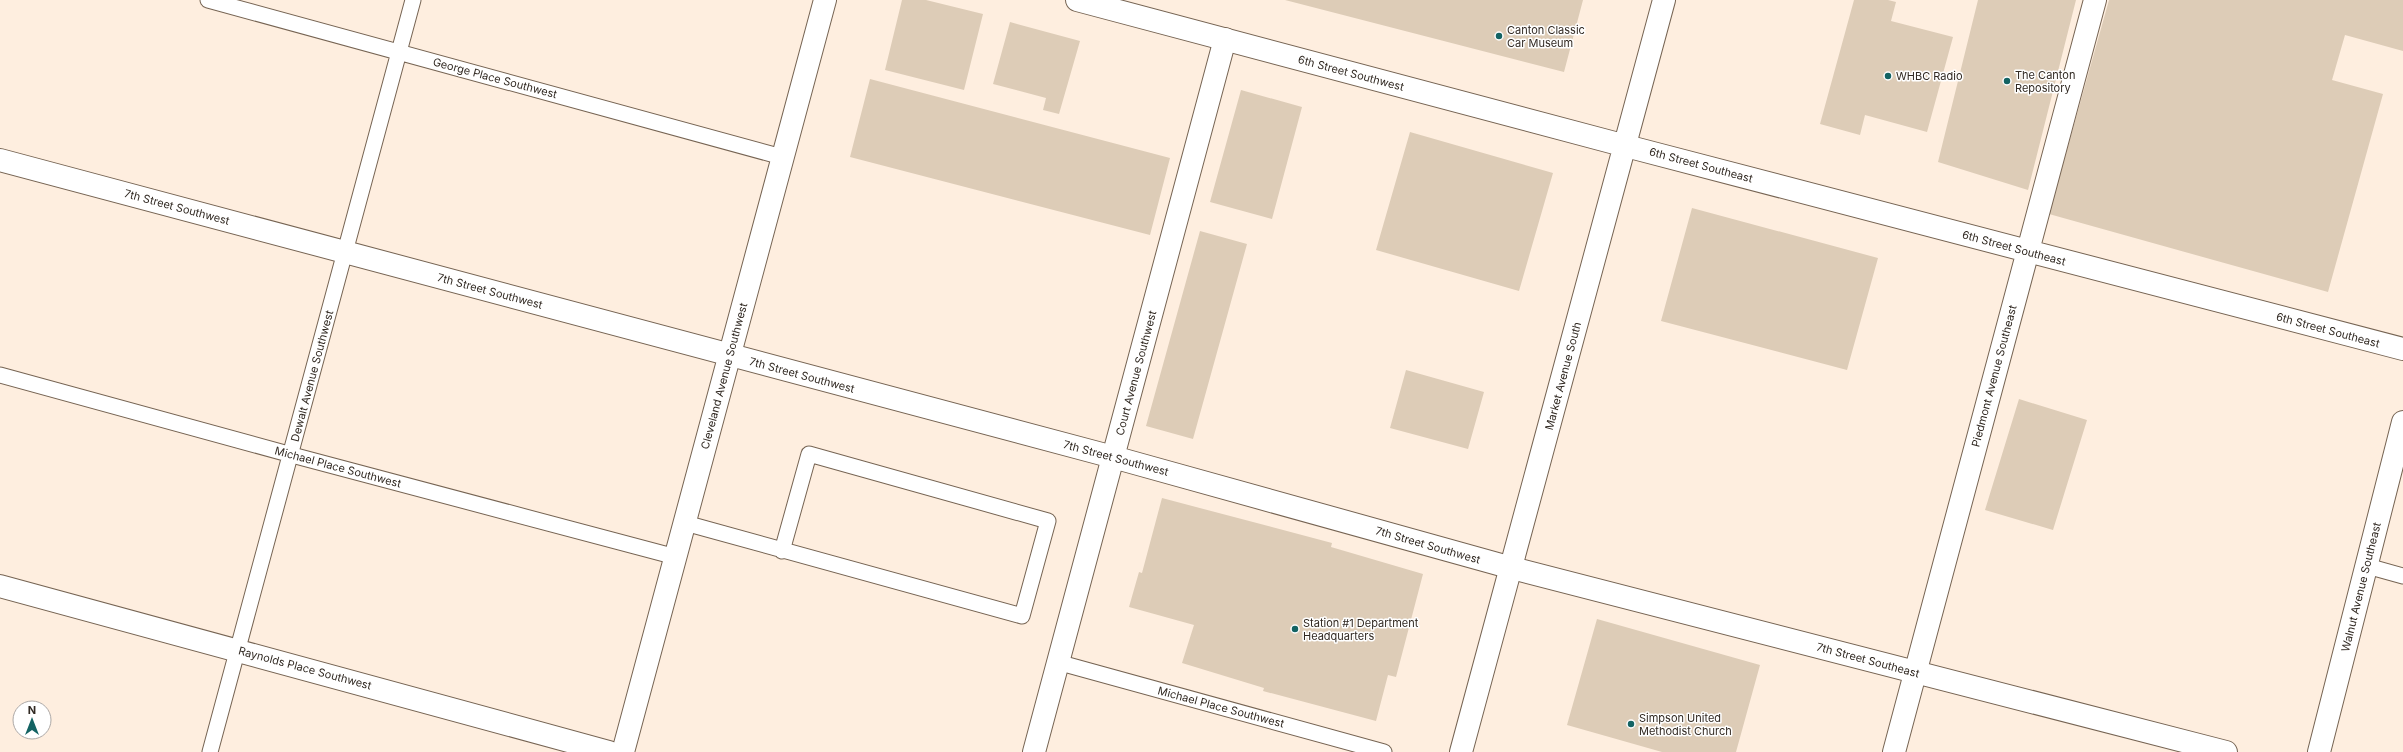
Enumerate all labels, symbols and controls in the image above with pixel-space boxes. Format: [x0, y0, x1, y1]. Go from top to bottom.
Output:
place label: Canton Classic Car Museum [1507, 23, 1585, 50]
marker: Canton Classic Car Museum [1494, 31, 1504, 41]
street label: 6th Street Southwest [1297, 52, 1406, 94]
street label: George Place Southwest [431, 55, 559, 101]
place label: The Canton Repository [2015, 68, 2075, 95]
place label: WHBC Radio [1896, 69, 1963, 83]
marker: WHBC Radio [1883, 71, 1893, 81]
marker: The Canton Repository [2002, 76, 2012, 86]
street label: 6th Street Southeast [1648, 144, 1755, 186]
street label: 7th Street Southwest [123, 186, 232, 228]
street label: 6th Street Southeast [1961, 227, 2068, 269]
street label: 7th Street Southwest [436, 270, 545, 312]
street label: Cleveland Avenue Southwest [698, 301, 750, 451]
street label: Piedmont Avenue Southeast [1968, 303, 2020, 448]
street label: Dewalt Avenue Southwest [288, 308, 336, 443]
street label: Court Avenue Southwest [1113, 309, 1160, 437]
street label: 6th Street Southeast [2275, 309, 2382, 351]
street label: Market Avenue South [1542, 320, 1584, 432]
street label: 7th Street Southwest [748, 354, 857, 396]
street label: 7th Street Southwest [1062, 437, 1171, 479]
street label: Michael Place Southwest [273, 443, 403, 491]
street label: Walnut Avenue Southeast [2338, 520, 2384, 653]
street label: 7th Street Southwest [1374, 523, 1482, 567]
place label: Station #1 Department Headquarters [1303, 616, 1419, 643]
marker: Station #1 Department Headquarters [1290, 624, 1300, 634]
street label: 7th Street Southeast [1815, 640, 1921, 681]
street label: Raynolds Place Southwest [237, 643, 373, 693]
street label: Michael Place Southwest [1156, 683, 1286, 731]
north arrow [12, 700, 52, 740]
text: N [28, 703, 36, 717]
place label: Simpson United Methodist Church [1639, 711, 1732, 738]
marker: Simpson United Methodist Church [1626, 719, 1636, 729]

